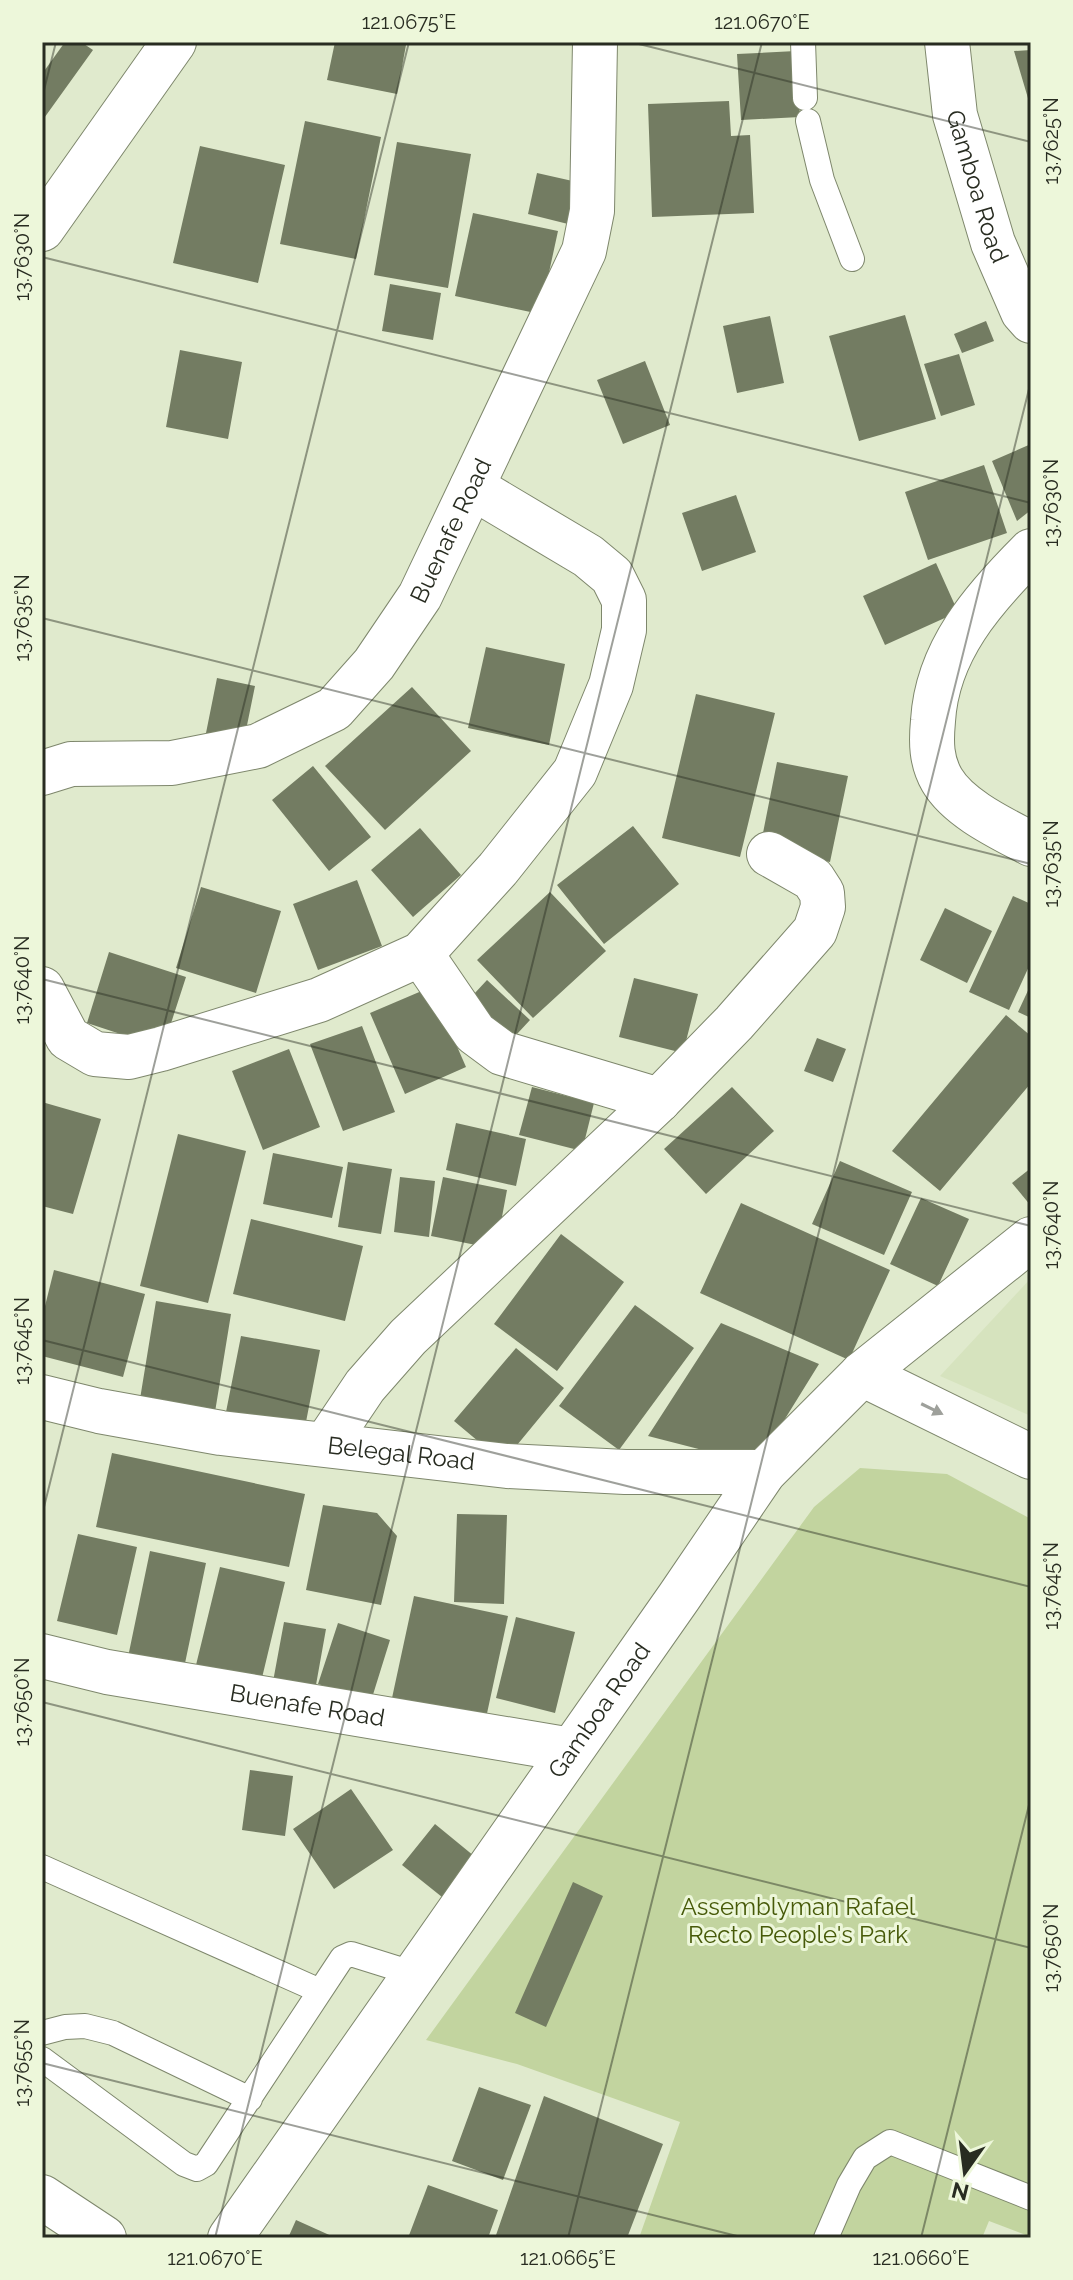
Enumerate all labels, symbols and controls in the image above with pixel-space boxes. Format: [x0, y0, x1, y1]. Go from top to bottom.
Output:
text: 121.0675°E [362, 10, 456, 34]
text: 121.0670°E [714, 10, 810, 34]
text: 13.7625°N [1039, 97, 1063, 185]
street label: Gamboa Road [940, 106, 1015, 267]
text: 13.7630°N [10, 213, 34, 301]
street label: Buenafe Road [404, 454, 497, 608]
text: 13.7630°N [1039, 459, 1063, 547]
text: 13.7635°N [10, 574, 34, 662]
text: 13.7635°N [1039, 820, 1063, 908]
text: 13.7640°N [10, 936, 34, 1024]
text: 13.7640°N [1039, 1181, 1063, 1269]
text: 13.7645°N [10, 1297, 34, 1385]
one-way arrow [921, 1402, 944, 1415]
street label: Belegal Road [326, 1430, 476, 1476]
text: 13.7645°N [1039, 1542, 1063, 1630]
street label: Gamboa Road [542, 1637, 656, 1783]
text: 13.7650°N [10, 1658, 34, 1746]
street label: Buenafe Road [228, 1678, 387, 1732]
park label: Assemblyman Rafael Recto People's Park [681, 1892, 916, 1949]
text: 13.7650°N [1039, 1904, 1063, 1992]
text: 13.7655°N [10, 2019, 34, 2107]
north arrow [925, 2132, 1005, 2212]
text: N [949, 2177, 971, 2206]
text: 121.0670°E [167, 2246, 263, 2270]
text: 121.0665°E [520, 2246, 616, 2270]
text: 121.0660°E [872, 2246, 970, 2270]

